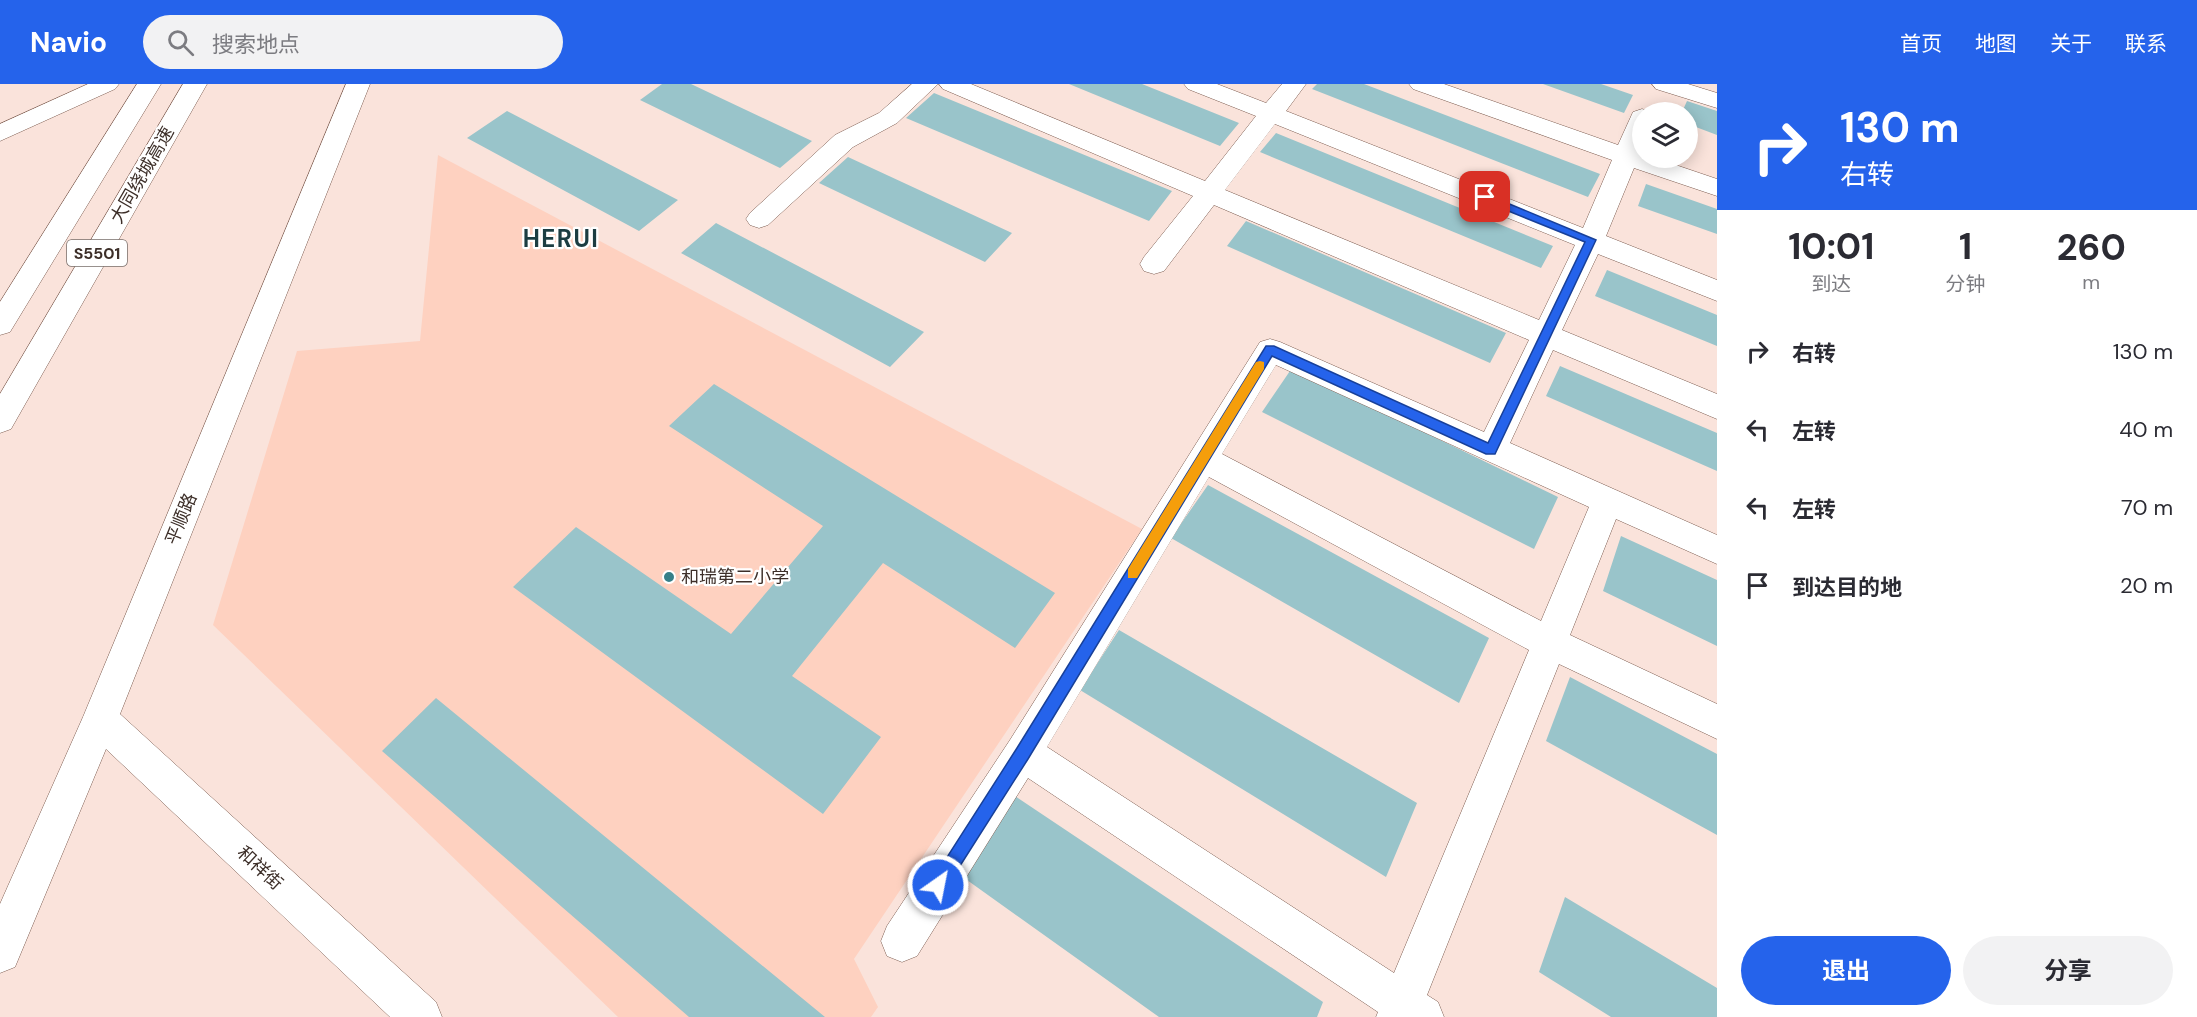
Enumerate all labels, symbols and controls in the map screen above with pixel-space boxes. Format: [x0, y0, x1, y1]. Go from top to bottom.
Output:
search box [143, 15, 563, 69]
text: Navio [30, 24, 107, 61]
icon: search [164, 26, 197, 59]
text: 搜索地点 [212, 30, 300, 59]
text: 首页 [1900, 30, 1942, 58]
text: 地图 [1975, 30, 2017, 58]
text: 关于 [2050, 30, 2092, 58]
text: 联系 [2125, 30, 2167, 58]
text: 130 m [1840, 100, 1960, 155]
map controls [1632, 102, 1698, 168]
button: layers [1632, 102, 1698, 168]
icon: right [1741, 108, 1819, 186]
street label: 大同绕城高速 [105, 122, 179, 228]
text: 右转 [1840, 157, 1894, 192]
pin [1459, 171, 1510, 222]
icon: arrive [1468, 180, 1501, 213]
district label: HERUI [523, 223, 599, 254]
text: 10:01 [1788, 223, 1874, 270]
text: 1 [1959, 223, 1972, 270]
text: 260 [2057, 224, 2126, 271]
road number: S5501 [67, 240, 127, 266]
text: m [2082, 269, 2100, 295]
text: 到达 [1811, 271, 1851, 297]
text: 分钟 [1946, 271, 1986, 297]
icon: right [1741, 335, 1774, 368]
text: 130 m [2113, 337, 2173, 366]
text: 右转 [1792, 339, 1836, 368]
icon: left [1741, 413, 1774, 446]
text: 40 m [2119, 415, 2173, 444]
text: 左转 [1792, 417, 1836, 446]
street label: 平顺路 [160, 489, 202, 549]
icon: left [1741, 491, 1774, 524]
text: 70 m [2121, 493, 2173, 522]
text: 左转 [1792, 495, 1836, 524]
place label: 和瑞第二小学 [681, 565, 789, 589]
icon: arrive [1741, 569, 1774, 602]
marker: 和瑞第二小学 [662, 570, 676, 584]
text: 20 m [2120, 571, 2173, 600]
text: 到达目的地 [1792, 573, 1902, 602]
street label: 和祥街 [232, 841, 288, 895]
position arrow [906, 853, 970, 917]
button: 退出 [1741, 936, 1951, 1005]
button: 分享 [1963, 936, 2173, 1005]

